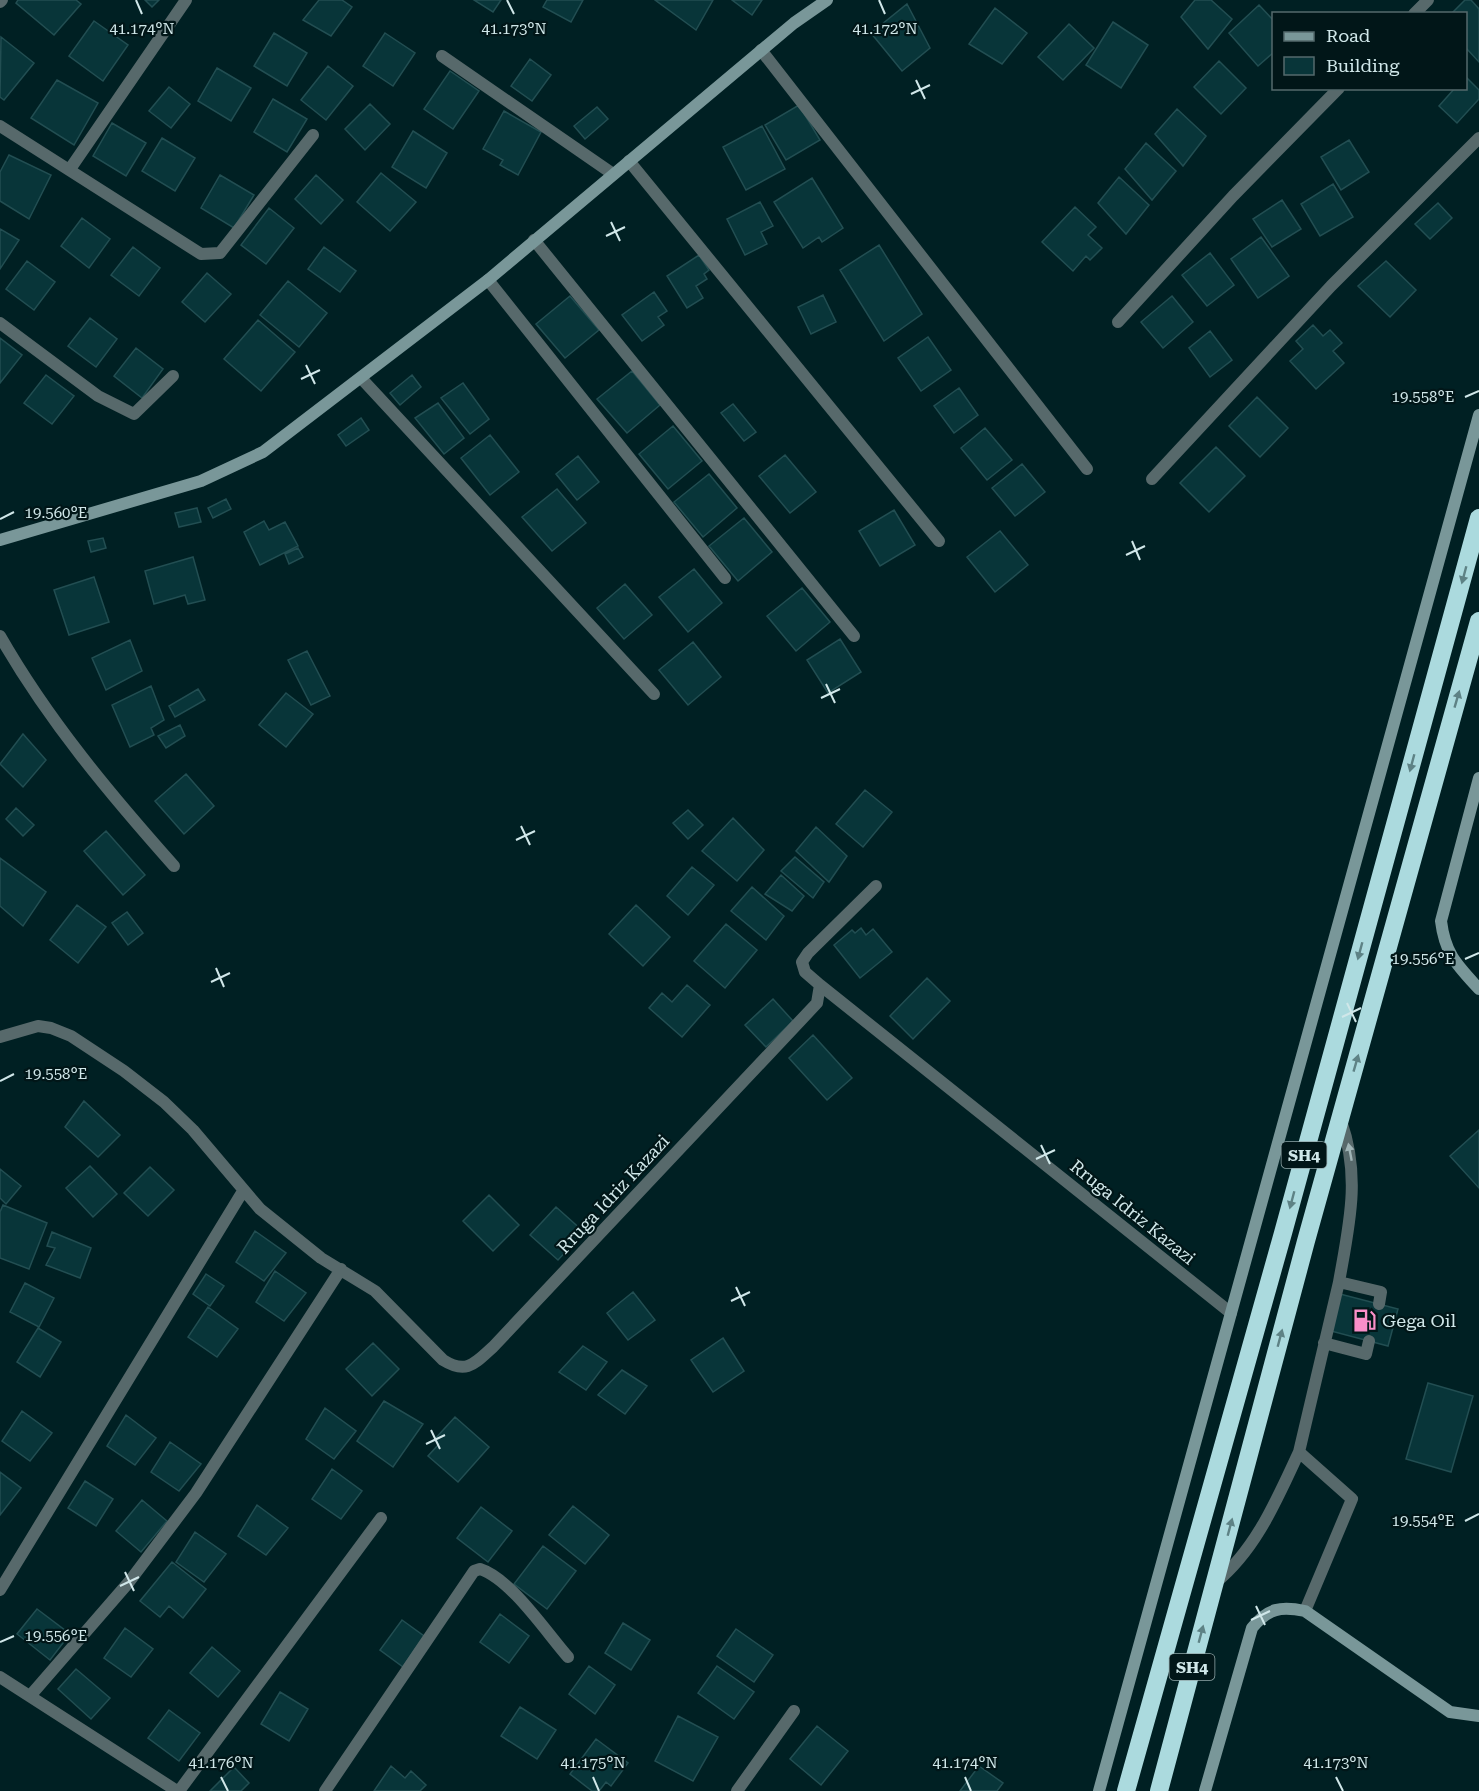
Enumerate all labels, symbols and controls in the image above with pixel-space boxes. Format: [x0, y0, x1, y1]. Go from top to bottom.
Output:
legend [1272, 12, 1467, 90]
text: 41.174°N [109, 20, 175, 38]
text: 41.173°N [481, 20, 547, 38]
text: 41.172°N [852, 20, 918, 38]
text: Road [1326, 25, 1371, 46]
text: Building [1326, 55, 1400, 76]
text: 19.558°E [1392, 388, 1454, 406]
text: 19.560°E [25, 504, 87, 522]
one-way arrow [1458, 566, 1468, 584]
one-way arrow [1453, 690, 1462, 708]
one-way arrow [1407, 754, 1416, 772]
one-way arrow [1355, 942, 1365, 960]
text: 19.556°E [1392, 950, 1454, 968]
one-way arrow [1352, 1054, 1361, 1072]
text: 19.558°E [25, 1065, 87, 1083]
street label: Rruga Idriz Kazazi [553, 1130, 674, 1258]
road number: SH4 [1282, 1142, 1326, 1168]
one-way arrow [1345, 1142, 1354, 1161]
street label: Rruga Idriz Kazazi [1066, 1155, 1200, 1269]
one-way arrow [1287, 1191, 1296, 1209]
fuel station icon: Gega Oil [1351, 1307, 1377, 1333]
place label: Gega Oil [1382, 1310, 1456, 1331]
one-way arrow [1276, 1329, 1286, 1347]
text: 19.554°E [1392, 1512, 1454, 1530]
one-way arrow [1226, 1518, 1235, 1536]
one-way arrow [1197, 1625, 1207, 1643]
text: 19.556°E [25, 1627, 87, 1645]
road number: SH4 [1170, 1654, 1214, 1680]
text: 41.176°N [188, 1754, 254, 1772]
text: 41.175°N [560, 1754, 626, 1772]
text: 41.174°N [932, 1754, 998, 1772]
text: 41.173°N [1303, 1754, 1369, 1772]

